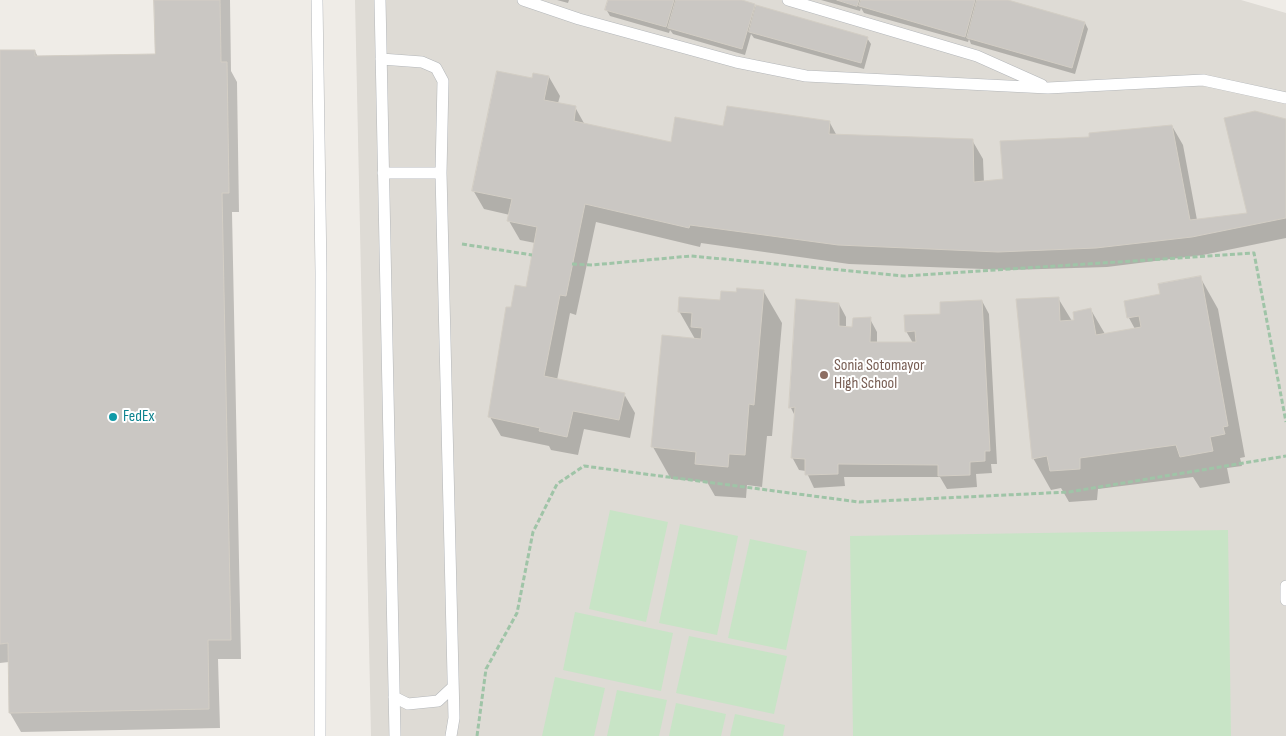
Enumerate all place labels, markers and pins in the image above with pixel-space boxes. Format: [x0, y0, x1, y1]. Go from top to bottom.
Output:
place label: Sonia Sotomayor High School [834, 356, 924, 394]
marker: Sonia Sotomayor High School [818, 369, 830, 381]
place label: FedEx [123, 407, 155, 427]
marker: FedEx [107, 411, 119, 423]

